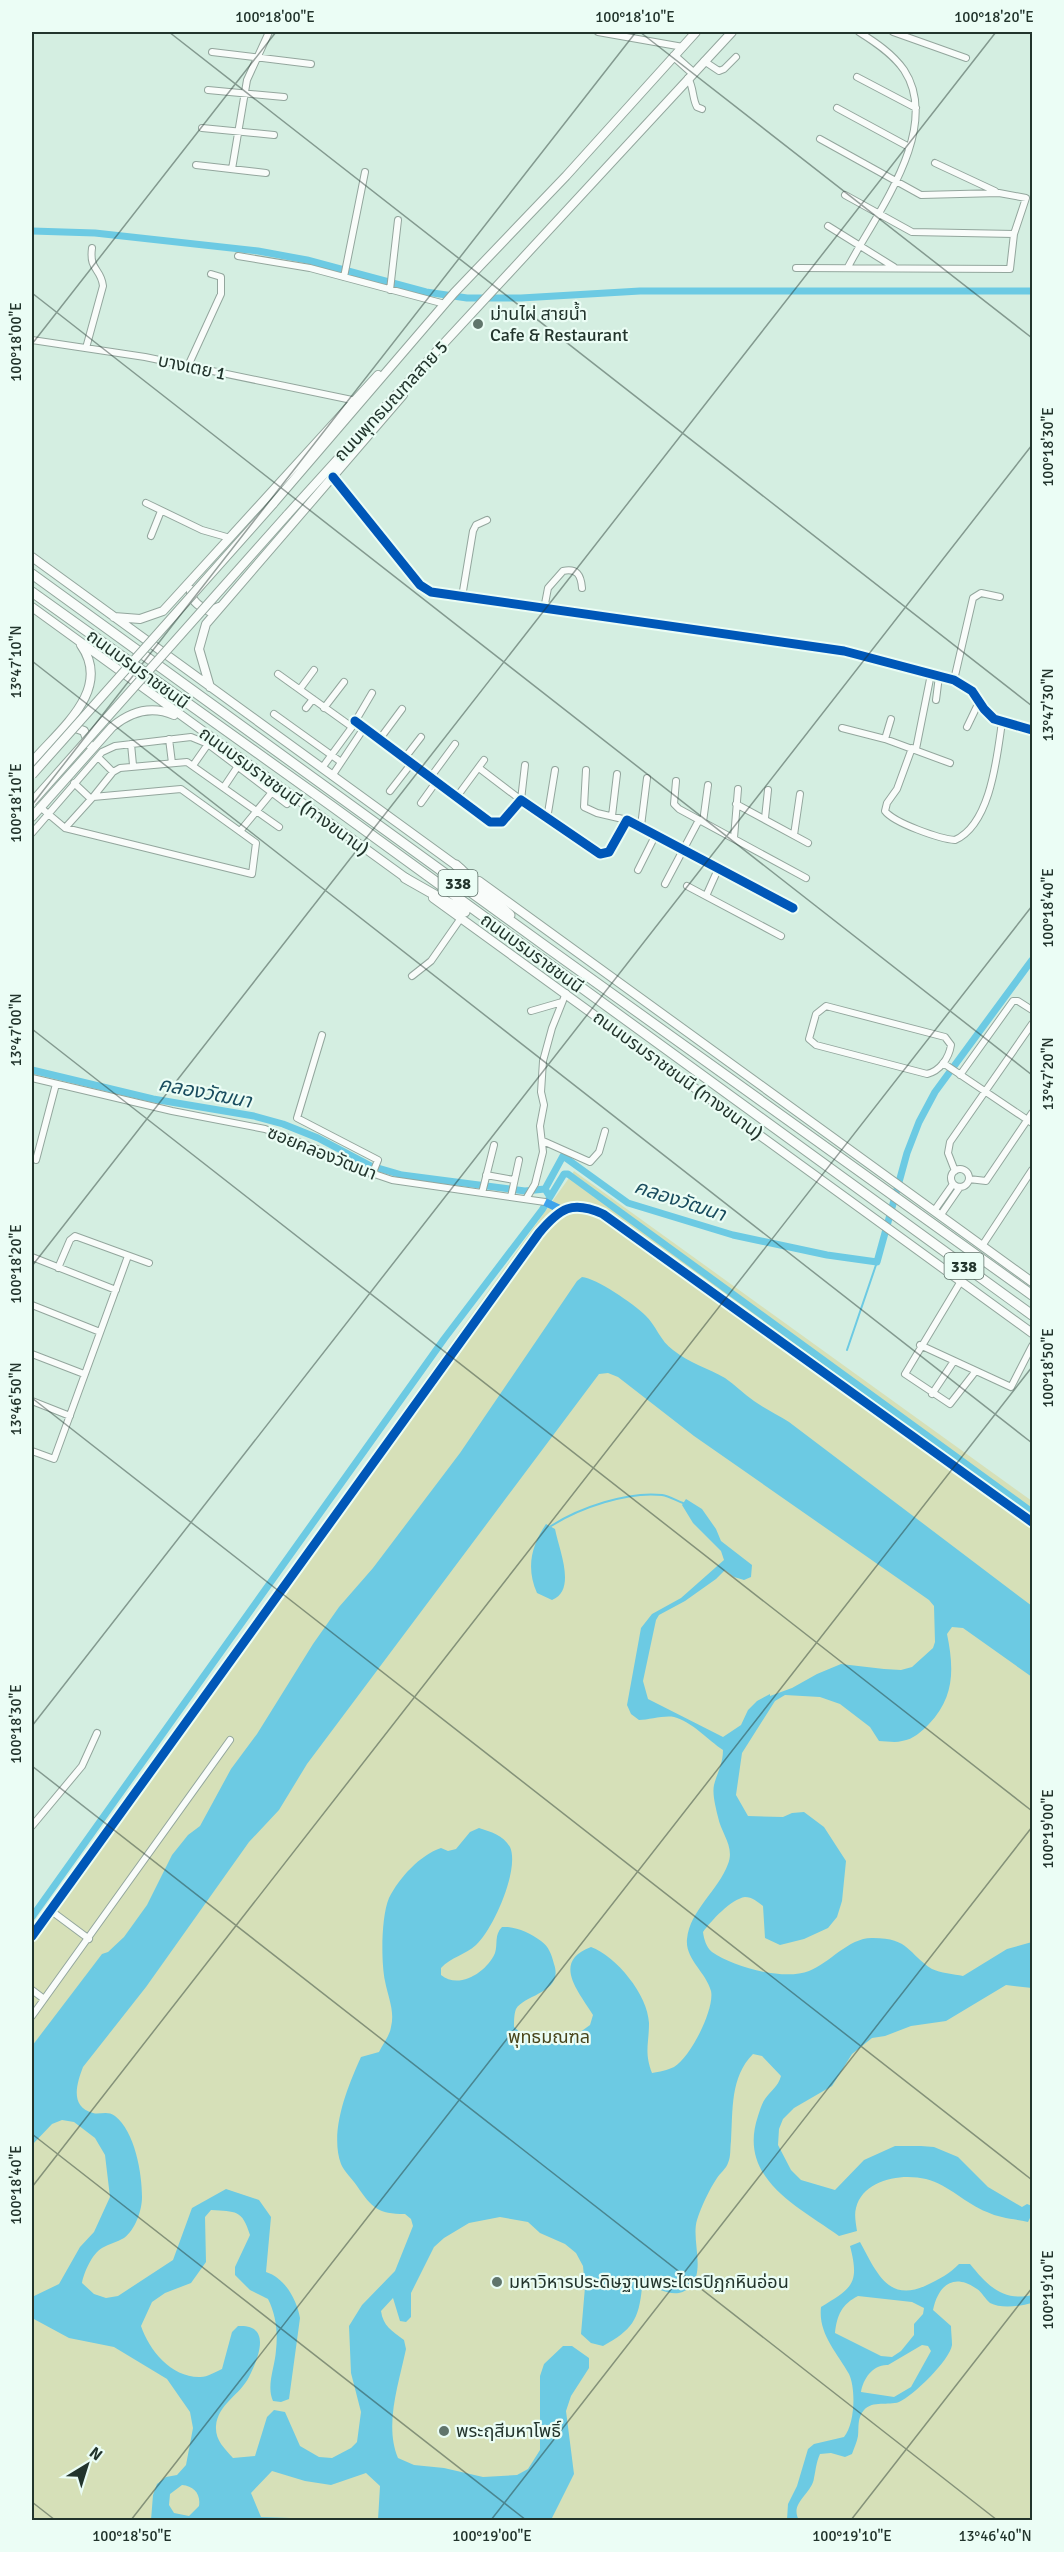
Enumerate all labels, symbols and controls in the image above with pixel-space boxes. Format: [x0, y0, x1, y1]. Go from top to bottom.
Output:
text: 100°18'00"E [235, 8, 315, 26]
text: 100°18'10"E [595, 8, 675, 26]
text: 100°18'20"E [954, 8, 1034, 26]
place label: ม่านไผ่ สายน้ำ Cafe & Restaurant [490, 301, 628, 346]
text: 100°18'00"E [7, 302, 25, 382]
marker: ม่านไผ่ สายน้ำ Cafe & Restaurant [471, 317, 485, 331]
street label: ถนนพุทธมณฑลสาย 5 [329, 336, 453, 466]
street label: บางเตย 1 [156, 349, 228, 385]
text: 100°18'30"E [1039, 407, 1057, 487]
street label: ถนนบรมราชชนนี [82, 624, 194, 714]
text: 13°47'10"N [7, 625, 25, 699]
text: 13°47'30"N [1039, 668, 1057, 742]
street label: ถนนบรมราชชนนี (ทางขนาน) [195, 722, 373, 860]
text: 100°18'10"E [7, 763, 25, 843]
text: 100°18'40"E [1039, 868, 1057, 948]
road number: 338 [438, 870, 478, 896]
street label: ถนนบรมราชชนนี [476, 908, 588, 998]
text: 13°47'00"N [7, 993, 25, 1067]
street label: ถนนบรมราชชนนี (ทางขนาน) [589, 1006, 767, 1144]
text: 13°47'20"N [1039, 1037, 1057, 1111]
water label: คลองวัฒนา [156, 1071, 254, 1114]
street label: ซอยคลองวัฒนา [264, 1121, 380, 1185]
water label: คลองวัฒนา [631, 1174, 729, 1227]
text: 100°18'20"E [7, 1224, 25, 1304]
road number: 338 [944, 1253, 984, 1279]
text: 100°18'50"E [1039, 1328, 1057, 1408]
text: 13°46'50"N [7, 1362, 25, 1436]
text: 100°18'30"E [7, 1684, 25, 1764]
text: 100°19'00"E [1039, 1789, 1057, 1869]
park label: พุทธมณฑล [508, 2026, 590, 2048]
text: 100°18'40"E [7, 2145, 25, 2225]
text: 100°19'10"E [1039, 2250, 1057, 2330]
place label: มหาวิหารประดิษฐานพระไตรปิฏกหินอ่อน [509, 2271, 789, 2293]
marker: มหาวิหารประดิษฐานพระไตรปิฏกหินอ่อน [490, 2275, 504, 2289]
place label: พระฤสีมหาโพธิ์ [456, 2420, 561, 2442]
marker: พระฤสีมหาโพธิ์ [437, 2424, 451, 2438]
north arrow [57, 2435, 117, 2495]
text: N [85, 2443, 106, 2465]
text: 100°18'50"E [92, 2527, 172, 2545]
text: 100°19'00"E [452, 2527, 532, 2545]
text: 100°19'10"E [812, 2527, 892, 2545]
text: 13°46'40"N [958, 2527, 1032, 2545]

